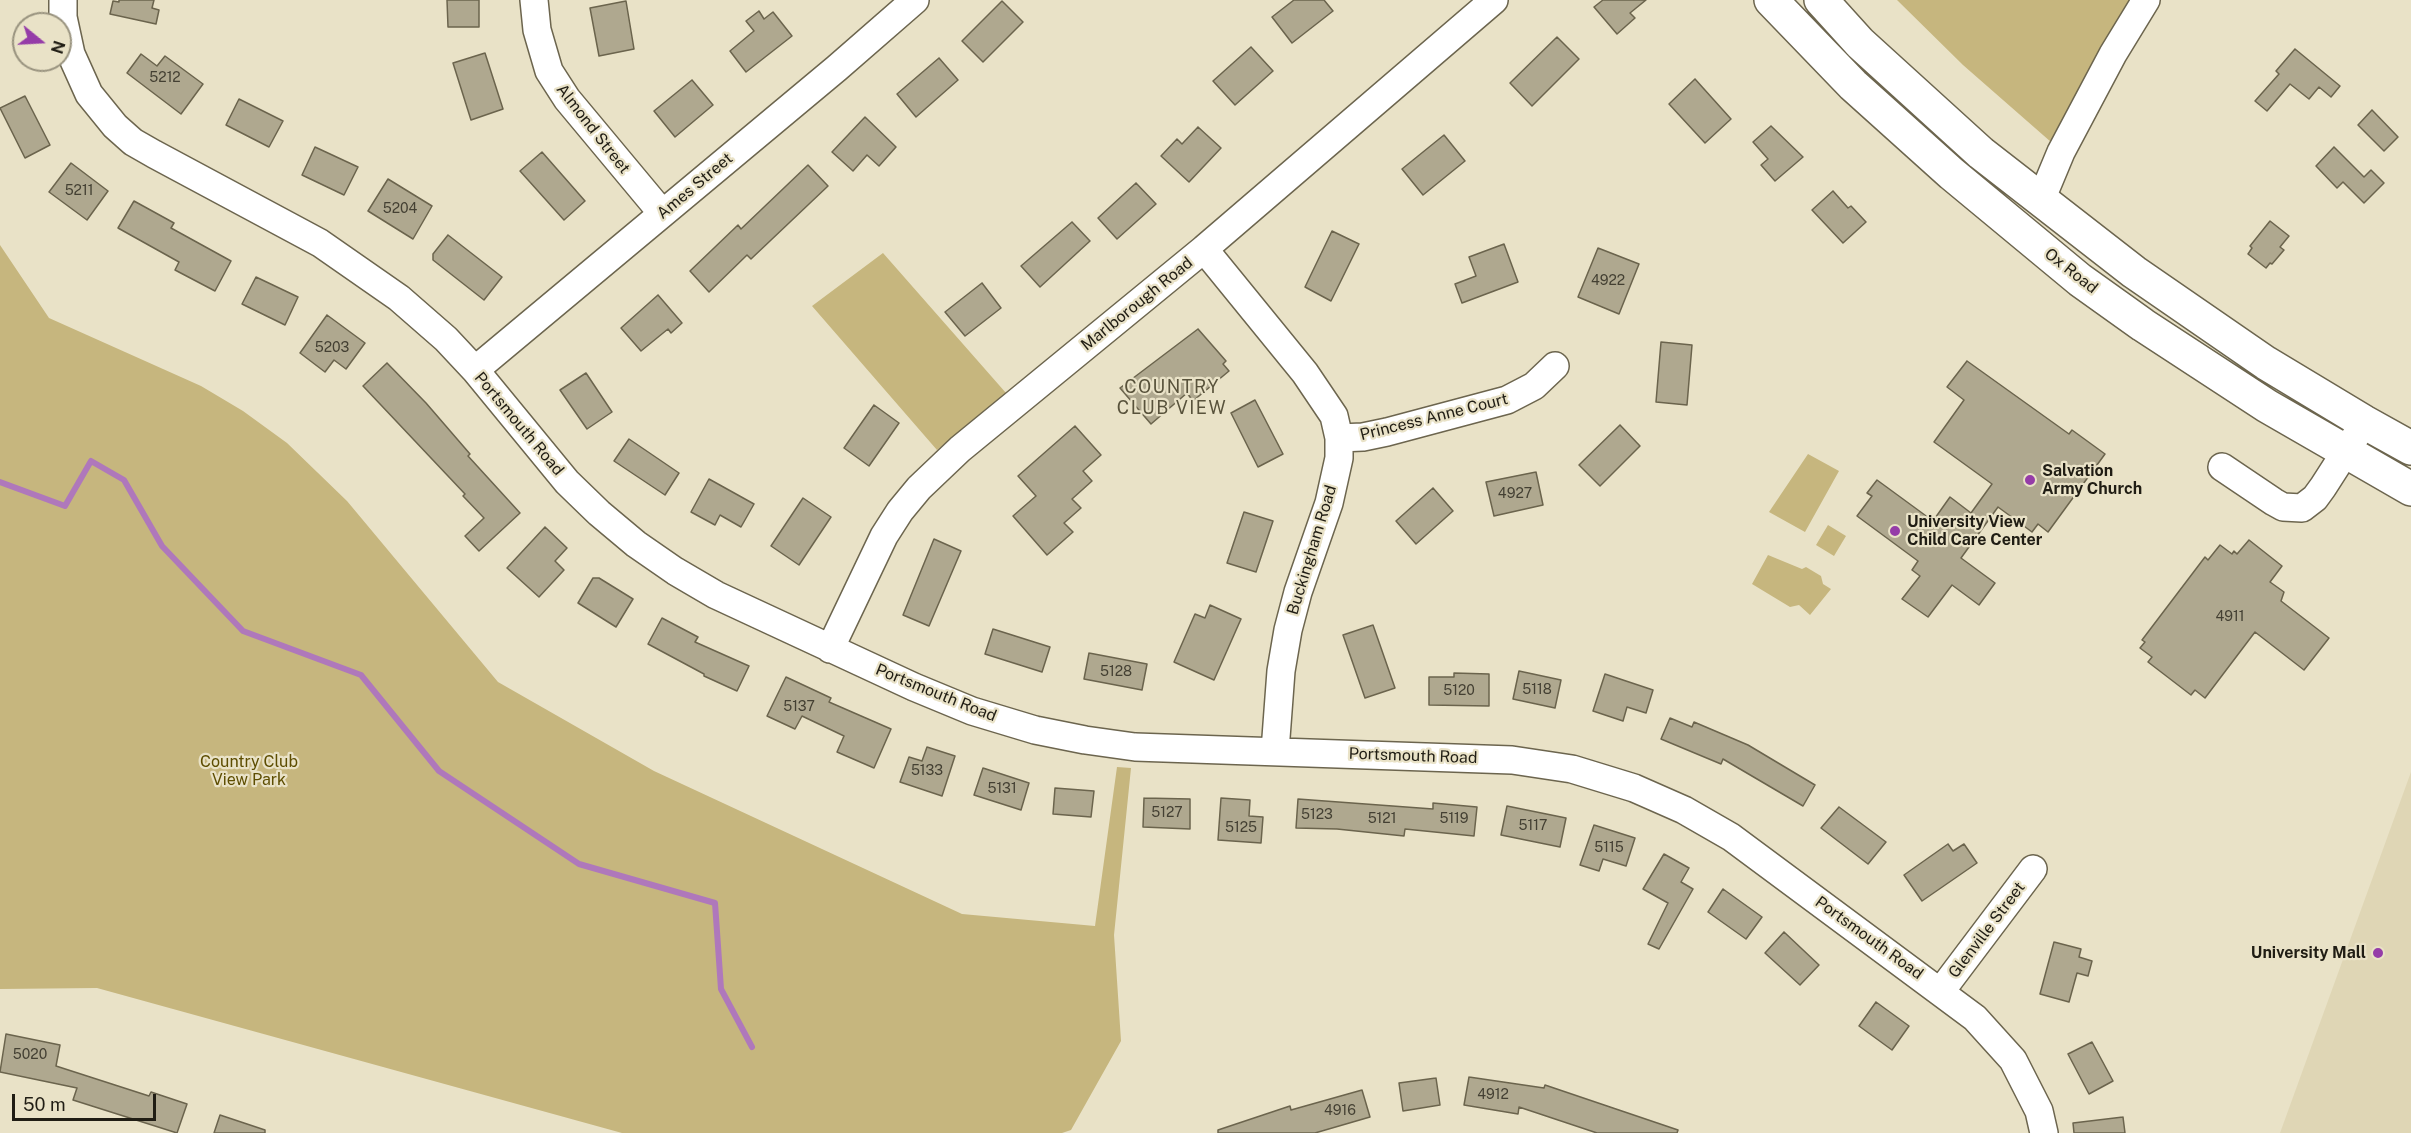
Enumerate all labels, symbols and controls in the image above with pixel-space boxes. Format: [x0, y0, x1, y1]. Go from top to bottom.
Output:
north arrow [12, 12, 72, 72]
text: N [47, 38, 69, 56]
house number: 5212 [149, 70, 181, 86]
street label: Almond Street [552, 80, 634, 178]
street label: Ames Street [653, 149, 737, 223]
house number: 5211 [65, 183, 93, 199]
house number: 5204 [383, 201, 417, 217]
street label: Ox Road [2041, 244, 2101, 298]
street label: Marlborough Road [1077, 253, 1197, 355]
house number: 4922 [1591, 273, 1625, 289]
house number: 5203 [315, 340, 349, 356]
street label: Portsmouth Road [470, 369, 568, 479]
district label: COUNTRY CLUB VIEW [1117, 376, 1227, 418]
street label: Princess Anne Court [1358, 389, 1510, 445]
place label: Salvation Army Church [2042, 461, 2142, 499]
marker: Salvation Army Church [2023, 473, 2037, 487]
street label: Buckingham Road [1283, 483, 1341, 617]
house number: 4927 [1498, 486, 1532, 502]
place label: University View Child Care Center [1907, 512, 2042, 550]
marker: University View Child Care Center [1888, 524, 1902, 538]
house number: 4911 [2216, 609, 2244, 625]
street label: Portsmouth Road [873, 660, 999, 726]
house number: 5128 [1100, 664, 1132, 680]
house number: 5118 [1522, 682, 1552, 698]
house number: 5120 [1443, 683, 1475, 699]
house number: 5137 [783, 699, 815, 715]
street label: Portsmouth Road [1348, 744, 1478, 768]
park label: Country Club View Park [200, 752, 298, 790]
house number: 5133 [911, 763, 943, 779]
house number: 5131 [987, 781, 1017, 797]
house number: 5127 [1151, 805, 1183, 821]
house number: 5123 [1301, 807, 1333, 823]
house number: 5121 [1368, 811, 1396, 827]
house number: 5119 [1439, 811, 1469, 827]
house number: 5117 [1519, 818, 1547, 834]
house number: 5125 [1225, 820, 1257, 836]
house number: 5115 [1594, 840, 1624, 856]
street label: Glenville Street [1945, 878, 2029, 982]
street label: Portsmouth Road [1811, 892, 1927, 984]
place label: University Mall [2251, 943, 2366, 963]
marker: University Mall [2371, 946, 2385, 960]
house number: 5020 [13, 1047, 47, 1063]
scale bar [15, 1082, 159, 1120]
house number: 4912 [1477, 1087, 1509, 1103]
text: 50 m [23, 1094, 66, 1115]
house number: 4916 [1324, 1103, 1356, 1119]

